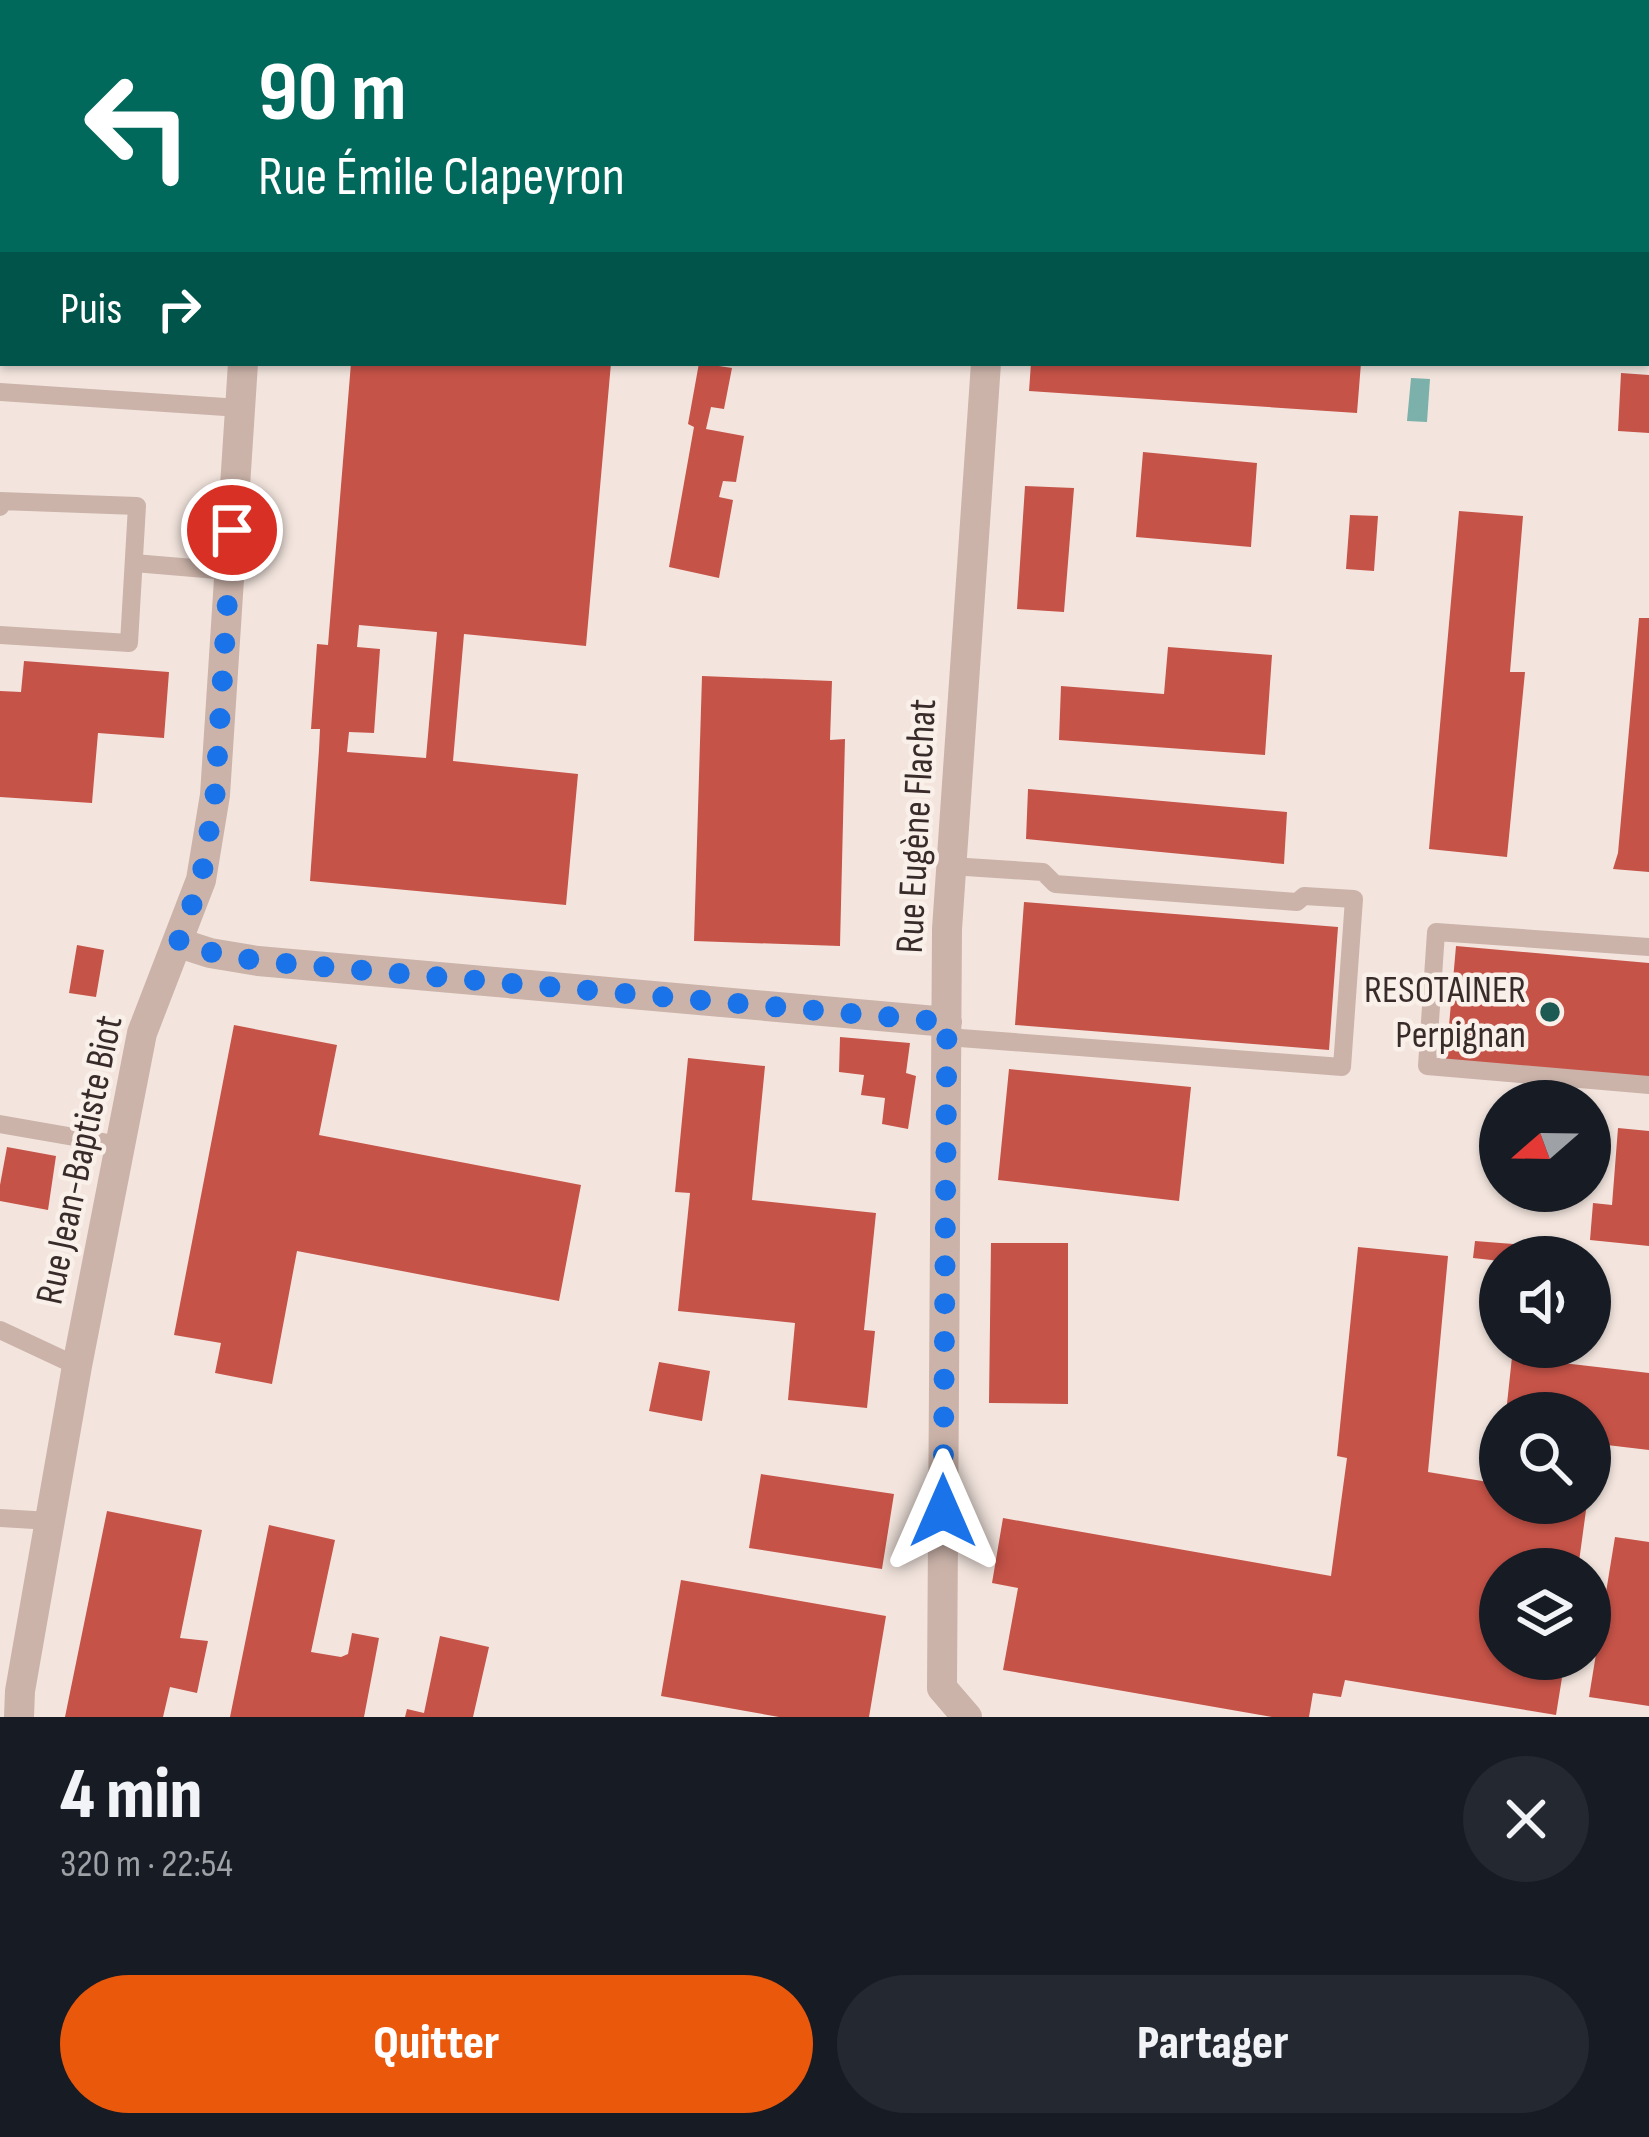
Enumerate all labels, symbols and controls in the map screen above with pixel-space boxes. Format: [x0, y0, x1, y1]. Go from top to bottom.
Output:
text: 90 m [258, 43, 407, 144]
icon: left [60, 48, 216, 204]
text: Rue Émile Clapeyron [258, 145, 625, 210]
icon: right [146, 276, 212, 342]
text: Puis [60, 282, 122, 337]
pin [181, 479, 283, 581]
icon: arrive [199, 497, 265, 563]
street label: Rue Eugène Flachat [887, 698, 947, 954]
place label: RESOTAINER Perpignan [1364, 967, 1526, 1059]
marker: RESOTAINER Perpignan [1537, 999, 1563, 1025]
street label: Rue Jean-Baptiste Biot [26, 1011, 134, 1309]
north arrow [1479, 1080, 1611, 1212]
map controls [1479, 1080, 1611, 1680]
button: sound [1479, 1236, 1611, 1368]
button: search [1479, 1392, 1611, 1524]
position arrow [880, 1448, 1006, 1574]
button: layers [1479, 1548, 1611, 1680]
text: 4 min [60, 1752, 202, 1839]
button: close [1463, 1756, 1589, 1882]
text: 320 m · 22:54 [60, 1841, 233, 1888]
button: Quitter [60, 1975, 813, 2113]
button: Partager [837, 1975, 1589, 2113]

